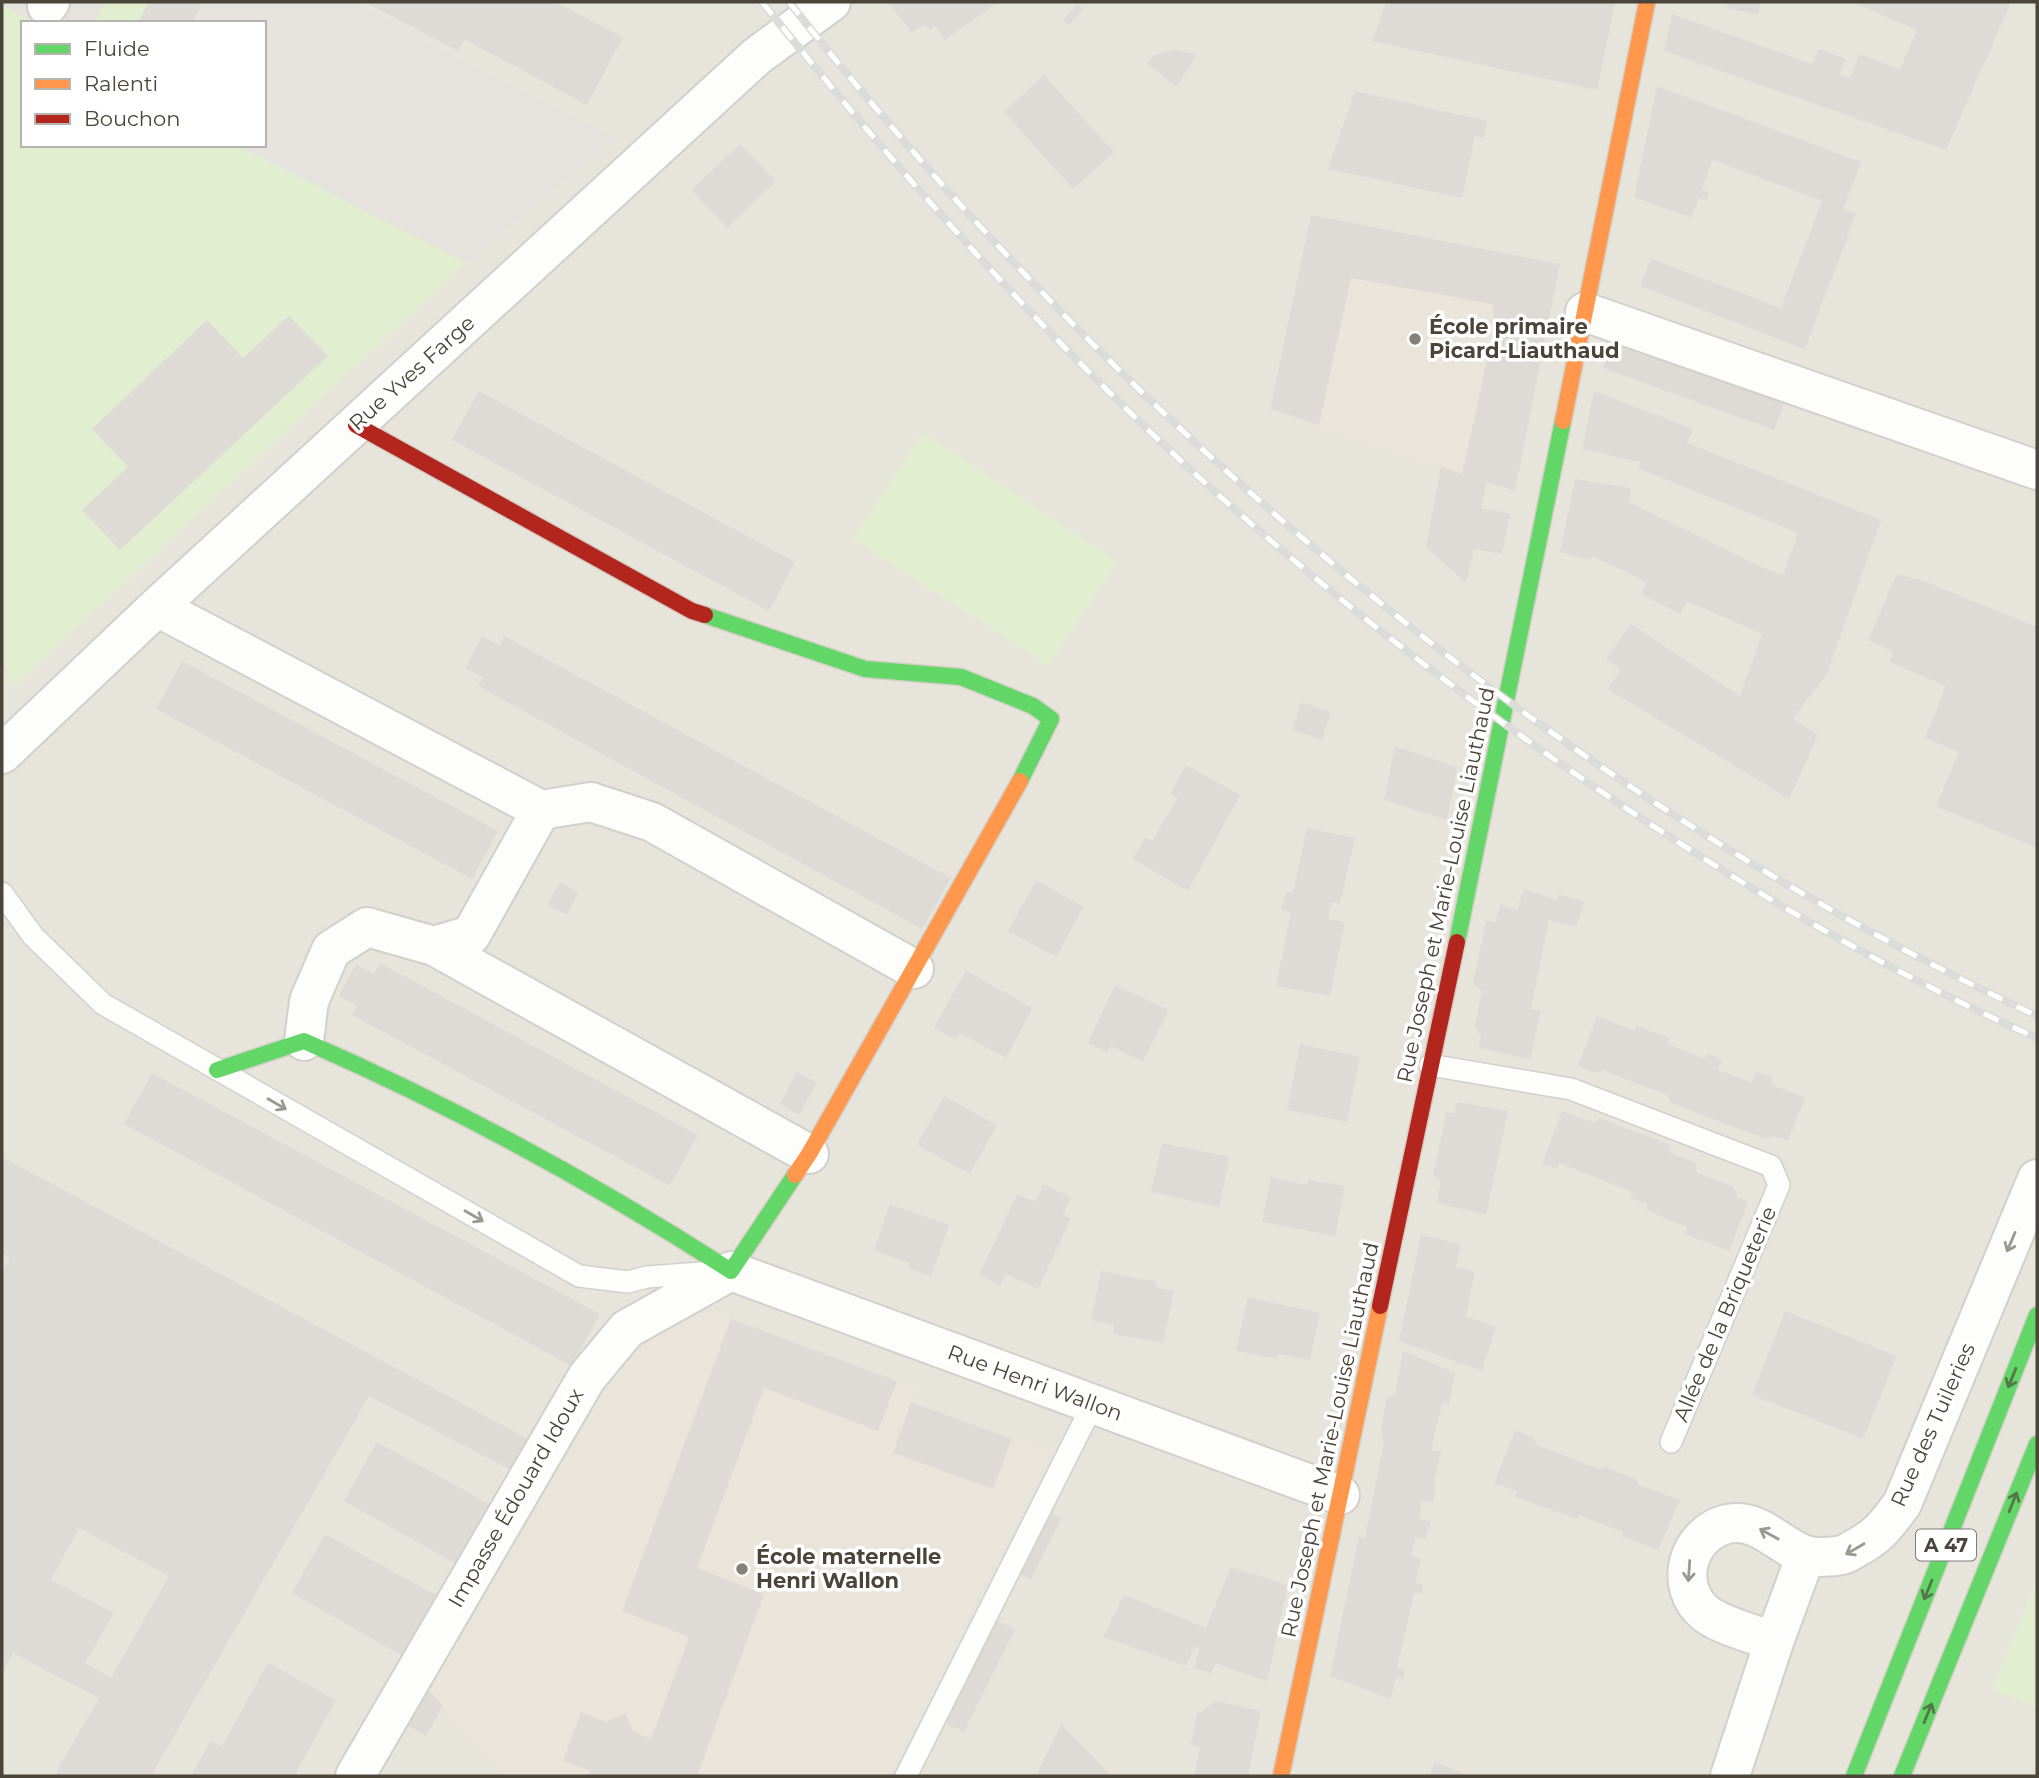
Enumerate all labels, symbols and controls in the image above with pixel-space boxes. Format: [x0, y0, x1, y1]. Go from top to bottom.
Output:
legend [21, 21, 266, 147]
text: Fluide [84, 36, 150, 61]
text: Ralenti [84, 71, 158, 96]
text: Bouchon [84, 106, 180, 131]
street label: Rue Yves Farge [344, 310, 479, 435]
place label: École primaire Picard-Liauthaud [1429, 314, 1620, 363]
marker: École primaire Picard-Liauthaud [1407, 331, 1423, 347]
street label: Rue Joseph et Marie-Louise Liauthaud [1391, 685, 1500, 1085]
one-way arrow [266, 1097, 286, 1111]
street label: Allée de la Briqueterie [1668, 1202, 1781, 1425]
one-way arrow [464, 1209, 484, 1223]
one-way arrow [2004, 1230, 2017, 1252]
street label: Rue Joseph et Marie-Louise Liauthaud [1275, 1240, 1384, 1640]
street label: Rue Henri Wallon [944, 1339, 1126, 1426]
street label: Rue des Tuileries [1885, 1339, 1980, 1511]
one-way arrow [2005, 1367, 2018, 1388]
street label: Impasse Édouard Idoux [443, 1384, 589, 1612]
one-way arrow [2008, 1492, 2021, 1514]
one-way arrow [1760, 1527, 1780, 1541]
road number: A 47 [1916, 1530, 1976, 1560]
one-way arrow [1846, 1542, 1866, 1556]
place label: École maternelle Henri Wallon [756, 1544, 941, 1593]
one-way arrow [1682, 1559, 1695, 1582]
marker: École maternelle Henri Wallon [734, 1561, 750, 1577]
one-way arrow [1921, 1578, 1934, 1600]
one-way arrow [1922, 1703, 1935, 1724]

